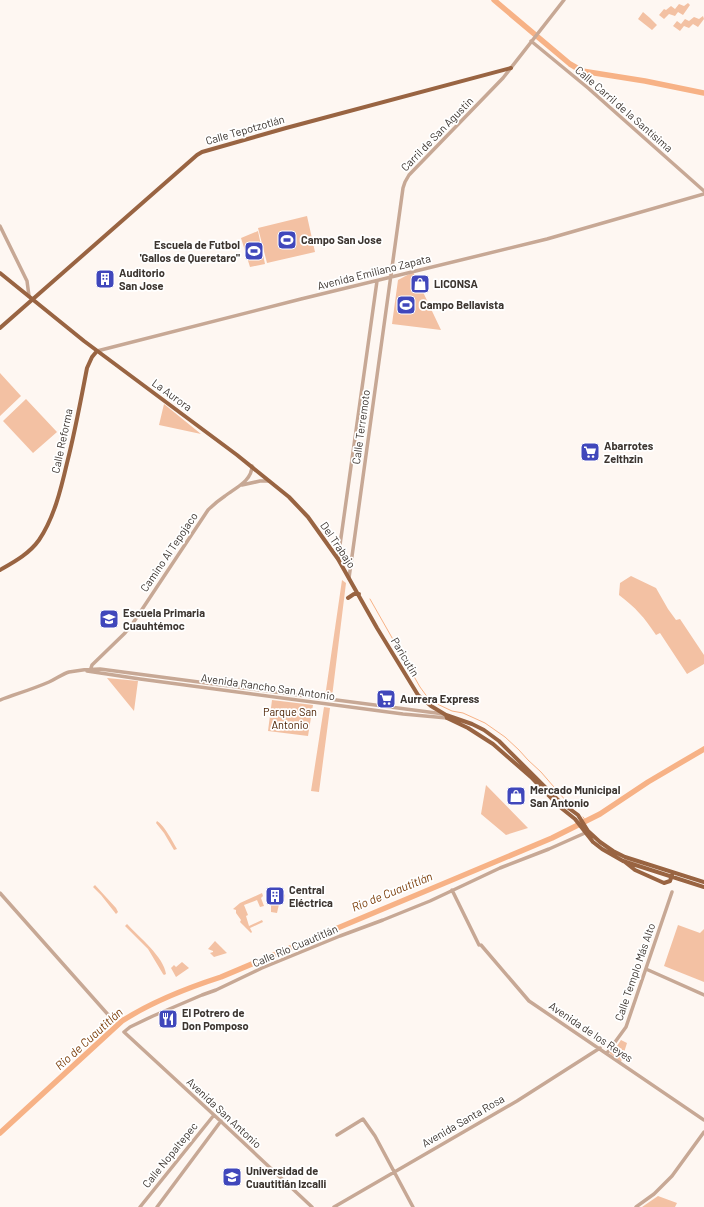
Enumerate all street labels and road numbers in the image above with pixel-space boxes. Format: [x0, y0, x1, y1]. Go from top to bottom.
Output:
street label: Calle Carril de la Santísima [573, 63, 676, 154]
street label: Carril de San Agustin [398, 94, 475, 173]
street label: Calle Tepotzotlán [204, 112, 286, 147]
street label: Avenida Emiliano Zapata [316, 251, 432, 292]
street label: La Aurora [150, 376, 195, 413]
street label: Calle Terremoto [349, 389, 372, 465]
street label: Calle Reforma [48, 407, 75, 475]
street label: Camino Al Tepojaco [137, 510, 200, 594]
street label: Del Trabajo [318, 519, 359, 570]
street label: Paricutin [389, 635, 422, 679]
street label: Avenida Rancho San Antonio [200, 671, 336, 702]
street label: Calle Templo Más Alto [612, 921, 657, 1022]
street label: Calle Río Cuautitlán [250, 922, 340, 969]
street label: Avenida de los Reyes [547, 999, 636, 1064]
street label: Avenida San Antonio [184, 1075, 264, 1151]
street label: Avenida Santa Rosa [419, 1092, 506, 1150]
street label: Calle Nopaltepec [139, 1119, 200, 1190]

